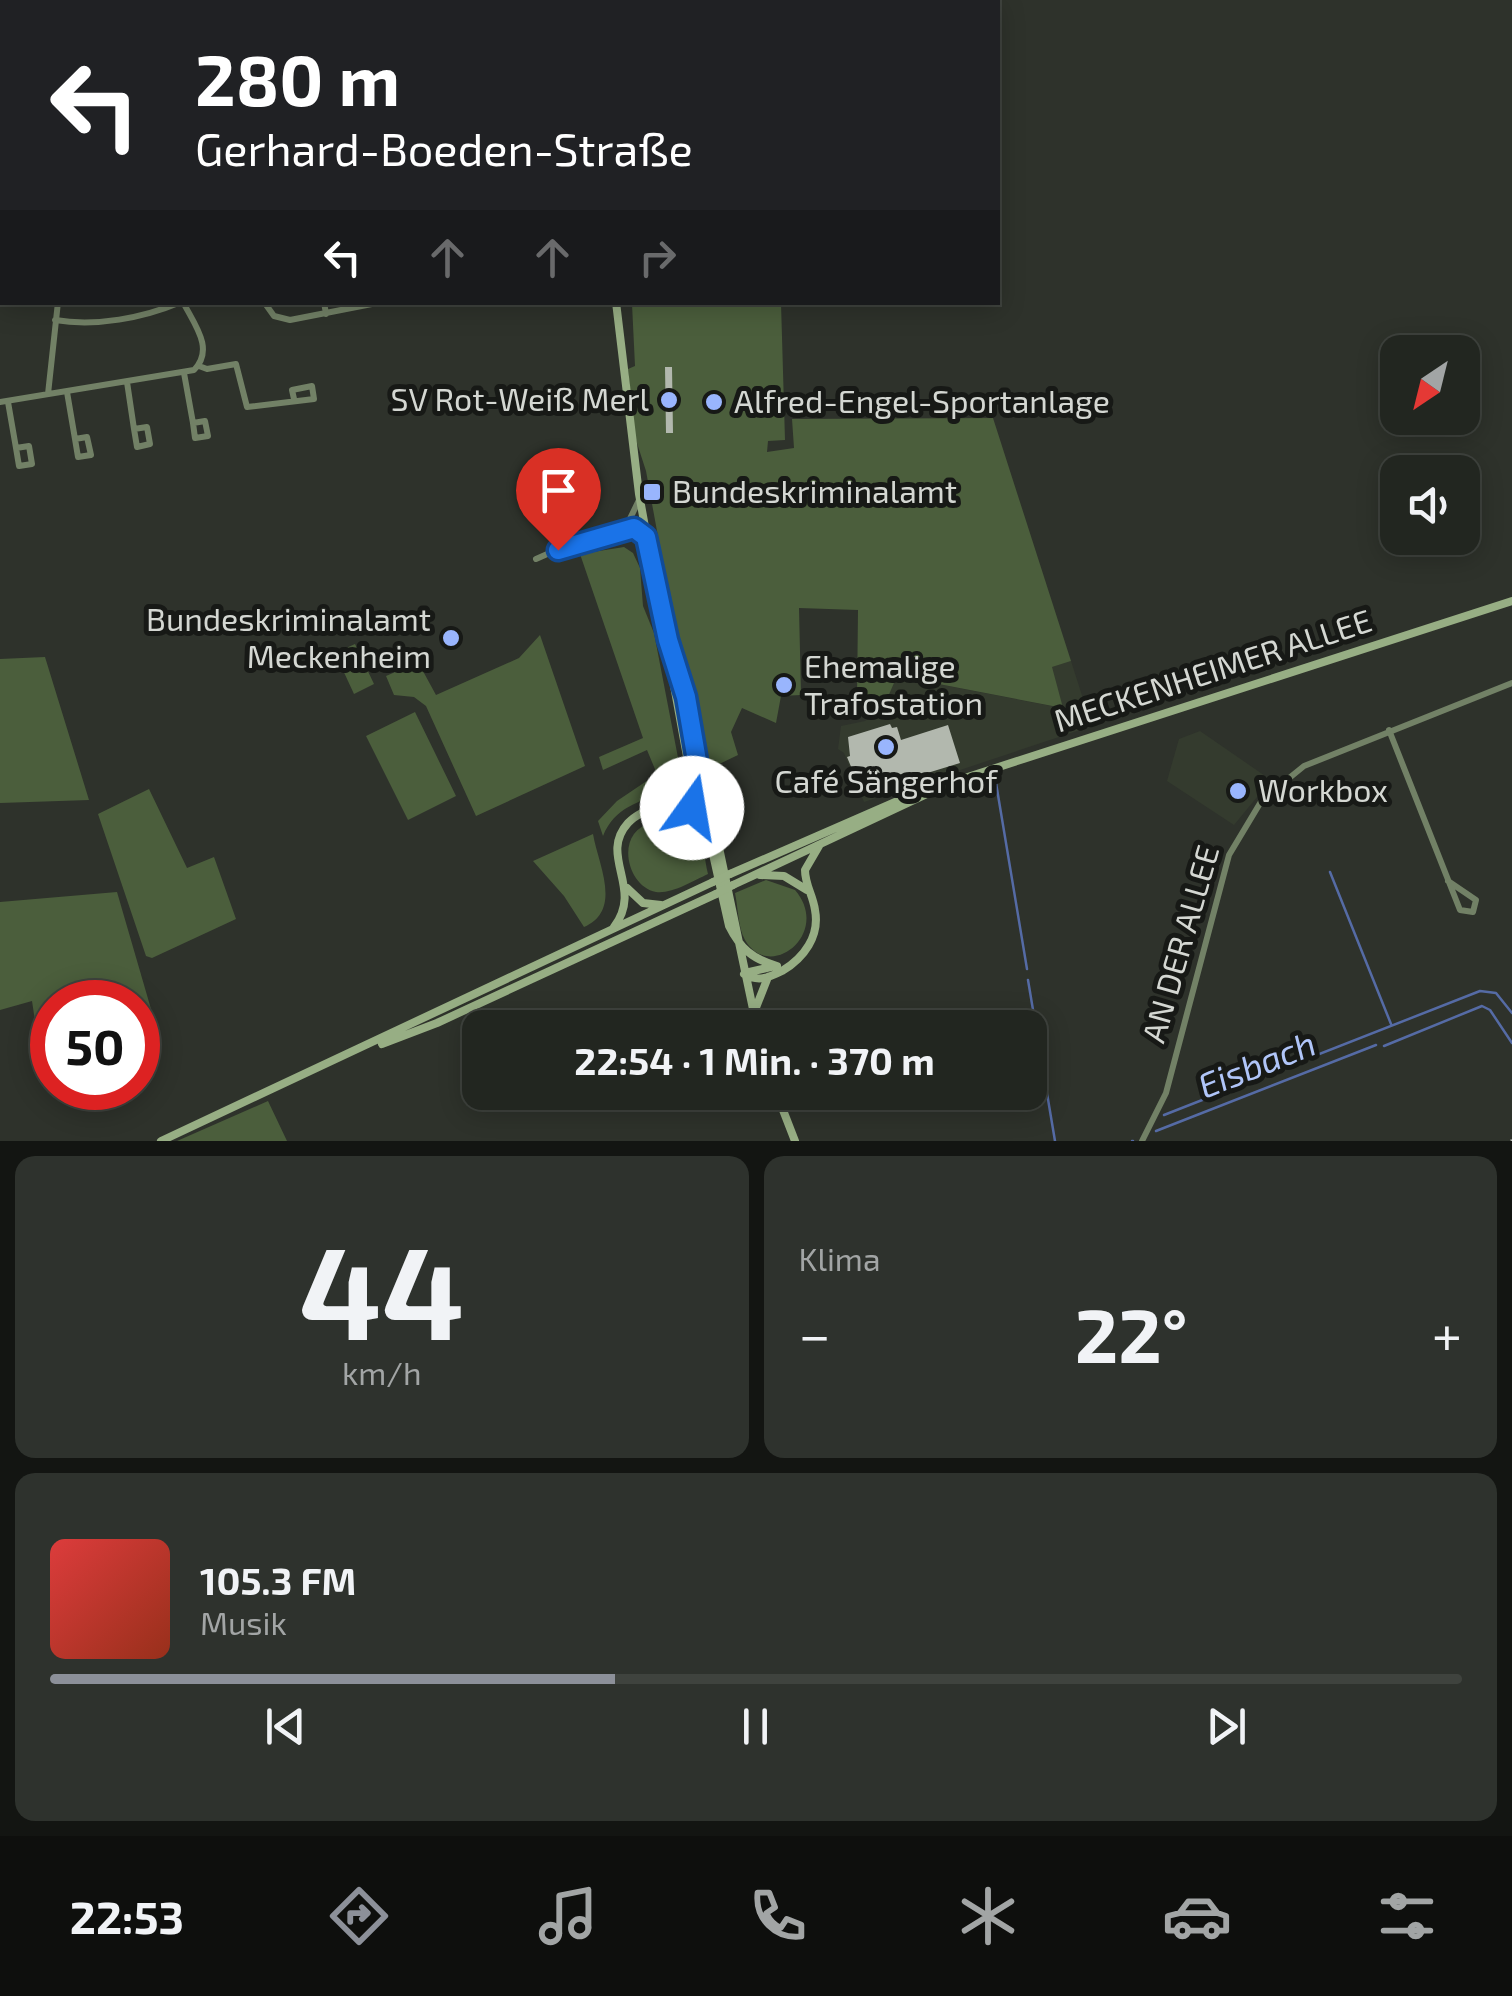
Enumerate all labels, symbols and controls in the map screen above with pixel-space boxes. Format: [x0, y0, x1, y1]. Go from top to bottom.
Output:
text: 280 m [195, 36, 400, 120]
icon: left [30, 40, 160, 170]
text: Gerhard-Boeden-Straße [195, 121, 693, 175]
icon: left [315, 230, 370, 285]
icon: ahead [420, 230, 475, 285]
icon: ahead [525, 230, 580, 285]
icon: right [630, 230, 685, 285]
north arrow [1380, 335, 1480, 435]
map controls [1380, 335, 1480, 555]
place label: SV Rot-Weiß Merl [391, 379, 649, 417]
place label: Alfred-Engel-Sportanlage [734, 381, 1110, 419]
marker: SV Rot-Weiß Merl [658, 389, 680, 411]
marker: Alfred-Engel-Sportanlage [703, 391, 725, 413]
pin [516, 448, 601, 551]
button: sound [1380, 455, 1480, 555]
icon: arrive [531, 463, 586, 518]
place label: Bundeskriminalamt [672, 471, 957, 509]
marker: Bundeskriminalamt [641, 481, 663, 503]
place label: Bundeskriminalamt Meckenheim [146, 599, 431, 674]
street label: MECKENHEIMER ALLEE [1049, 600, 1376, 738]
marker: Bundeskriminalamt Meckenheim [440, 627, 462, 649]
place label: Ehemalige Trafostation [804, 646, 983, 721]
marker: Ehemalige Trafostation [773, 674, 795, 696]
marker: Café Sängerhof [875, 736, 897, 758]
position arrow [640, 756, 744, 860]
place label: Café Sängerhof [775, 761, 998, 799]
place label: Workbox [1258, 770, 1388, 808]
marker: Workbox [1227, 780, 1249, 802]
street label: AN DER ALLEE [1133, 840, 1225, 1047]
speed limit sign: 50 [30, 980, 160, 1110]
water label: Eisbach [1191, 1021, 1321, 1106]
text: 22:54 · 1 Min. · 370 m [574, 1037, 935, 1083]
text: 44 [299, 1210, 465, 1366]
text: Klima [799, 1239, 880, 1277]
text: 22° [1075, 1288, 1188, 1378]
text: − [799, 1300, 831, 1366]
text: + [1432, 1300, 1462, 1366]
text: km/h [342, 1353, 421, 1391]
text: 105.3 FM [200, 1557, 356, 1603]
text: Musik [200, 1603, 287, 1641]
icon: previous [258, 1699, 313, 1754]
icon: pause [728, 1699, 783, 1754]
icon: next [1199, 1699, 1254, 1754]
icon: directions [324, 1881, 394, 1951]
icon: music [533, 1881, 603, 1951]
icon: phone [743, 1881, 813, 1951]
icon: climate [953, 1881, 1023, 1951]
icon: car [1162, 1881, 1232, 1951]
icon: filters [1372, 1881, 1442, 1951]
text: 22:53 [70, 1889, 184, 1943]

